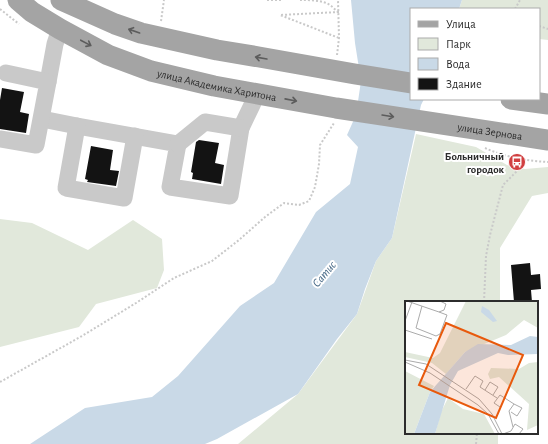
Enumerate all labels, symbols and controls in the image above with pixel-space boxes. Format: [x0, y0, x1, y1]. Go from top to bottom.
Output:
legend [410, 8, 540, 100]
text: Улица [446, 18, 476, 30]
one-way arrow [129, 26, 141, 34]
text: Парк [446, 38, 471, 50]
one-way arrow [80, 40, 92, 47]
one-way arrow [255, 54, 268, 62]
text: Вода [446, 58, 470, 70]
street label: улица Академика Харитона [155, 67, 277, 103]
text: Здание [446, 78, 482, 90]
one-way arrow [284, 96, 297, 104]
one-way arrow [381, 112, 394, 120]
street label: улица Зернова [456, 121, 523, 142]
place label: Больничный городок [445, 151, 505, 175]
bus stop icon: Больничный городок [507, 152, 527, 172]
water label: Сатис [310, 258, 339, 289]
inset map [405, 301, 538, 434]

